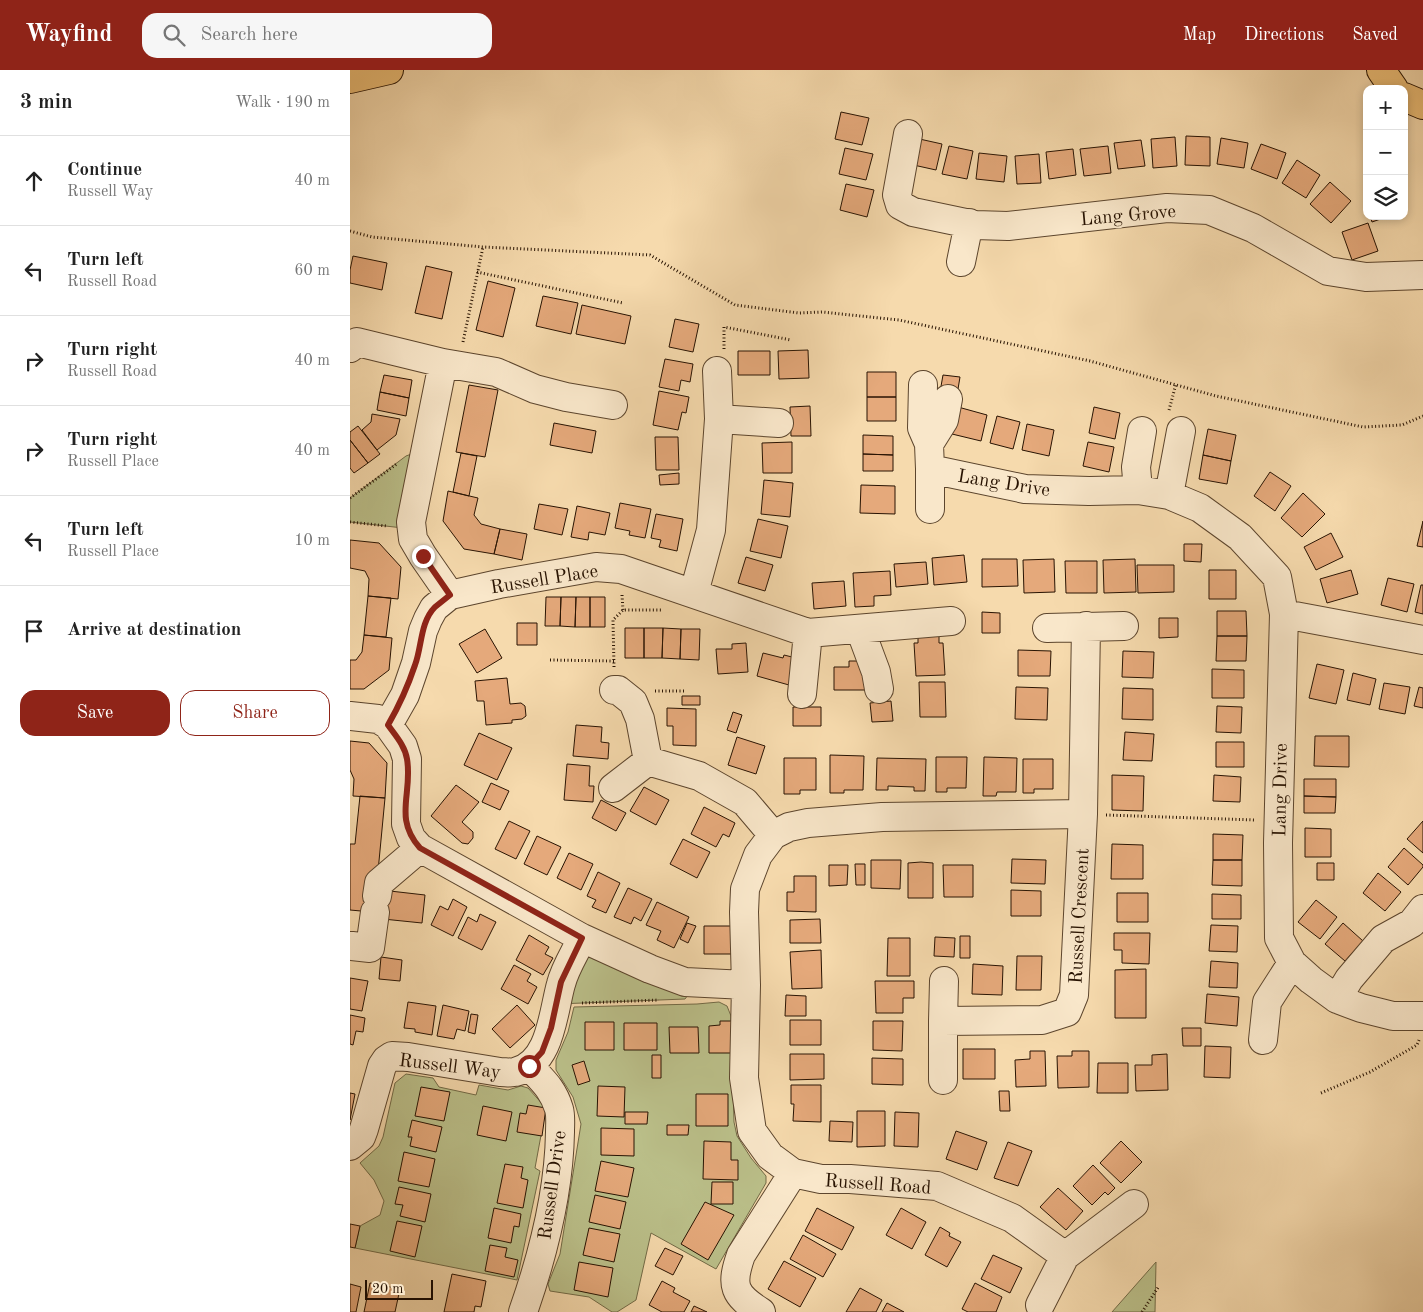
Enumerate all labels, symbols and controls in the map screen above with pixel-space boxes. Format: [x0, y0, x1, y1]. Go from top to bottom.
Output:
search box [142, 13, 492, 58]
icon: search [160, 21, 188, 49]
text: Wayfind [25, 23, 112, 47]
text: Search here [200, 26, 298, 45]
text: Map [1183, 26, 1216, 44]
text: Directions [1244, 26, 1324, 44]
text: Saved [1352, 26, 1398, 44]
map controls [1363, 85, 1408, 220]
button: + [1363, 85, 1408, 130]
text: 3 min [20, 92, 73, 113]
text: Walk · 190 m [235, 95, 330, 111]
button: − [1363, 130, 1408, 175]
text: Continue [67, 161, 142, 180]
icon: ahead [20, 167, 48, 195]
text: 40 m [294, 173, 330, 189]
button: layers [1363, 175, 1408, 220]
text: Russell Way [67, 184, 153, 200]
street label: Lang Grove [1080, 203, 1177, 230]
text: Turn left [67, 251, 144, 270]
icon: left [20, 257, 48, 285]
text: 60 m [294, 263, 330, 279]
text: Russell Road [67, 274, 157, 290]
text: Turn right [67, 341, 157, 360]
icon: right [20, 347, 48, 375]
text: 40 m [294, 353, 330, 369]
text: Russell Road [67, 364, 157, 380]
text: Turn right [67, 431, 157, 450]
icon: right [20, 437, 48, 465]
text: 40 m [294, 443, 330, 459]
text: Russell Place [67, 454, 159, 470]
street label: Lang Drive [956, 468, 1051, 501]
text: Turn left [67, 521, 144, 540]
icon: left [20, 527, 48, 555]
text: 10 m [294, 533, 330, 549]
text: Russell Place [67, 544, 159, 560]
route end [412, 545, 435, 568]
street label: Russell Place [489, 563, 600, 598]
icon: arrive [20, 617, 48, 645]
text: Arrive at destination [67, 621, 241, 640]
button: Save [20, 690, 170, 736]
button: Share [180, 690, 330, 736]
street label: Lang Drive [1271, 743, 1292, 837]
street label: Russell Crescent [1067, 848, 1094, 985]
street label: Russell Way [398, 1052, 502, 1083]
route start [518, 1055, 541, 1078]
street label: Russell Drive [536, 1129, 571, 1241]
street label: Russell Road [824, 1172, 932, 1199]
scale bar [365, 1277, 432, 1300]
text: 20 m [372, 1282, 403, 1296]

